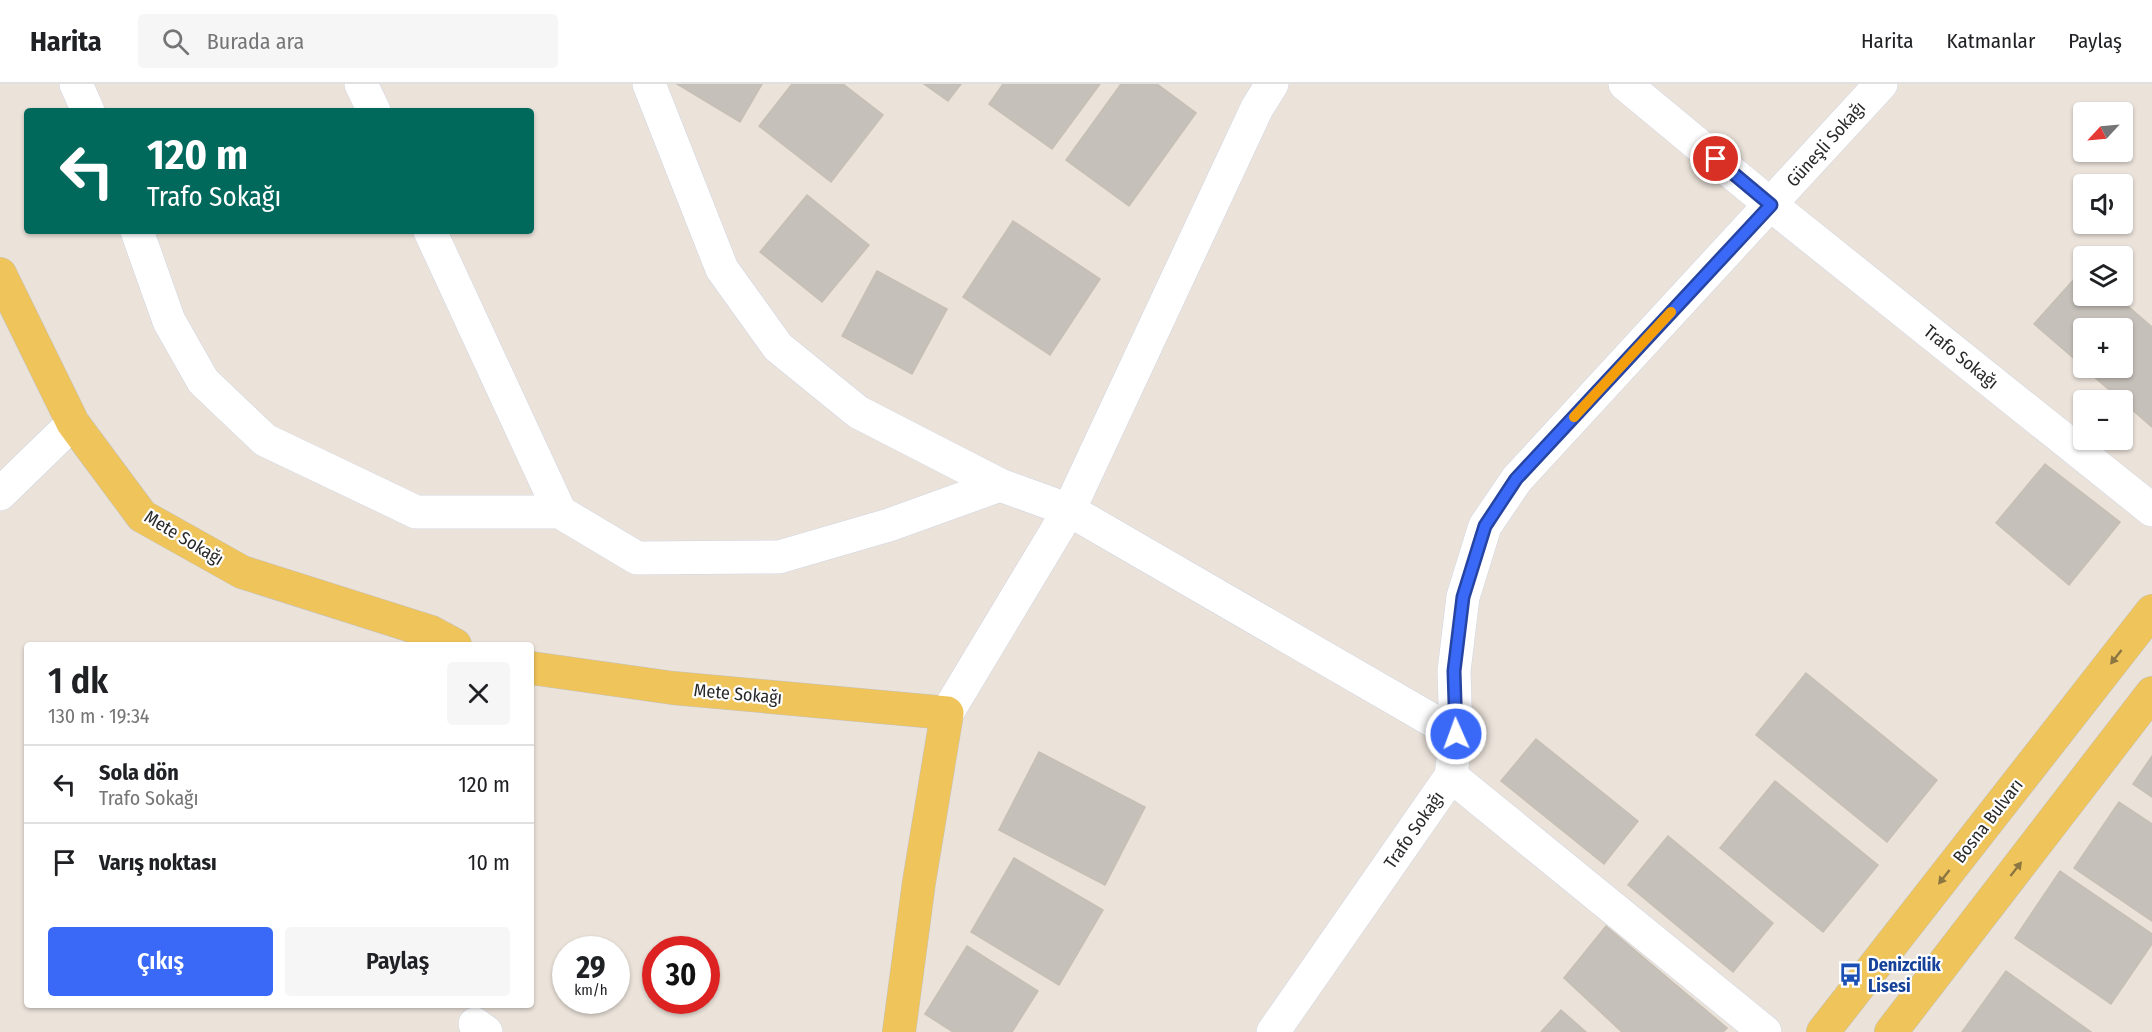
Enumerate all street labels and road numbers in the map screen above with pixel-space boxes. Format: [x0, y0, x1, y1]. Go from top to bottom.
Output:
street label: Güneşli Sokağı [1782, 97, 1870, 191]
street label: Trafo Sokağı [1919, 320, 2003, 394]
street label: Mete Sokağı [140, 506, 228, 570]
street label: Mete Sokağı [693, 679, 783, 709]
street label: Bosna Bulvarı [1948, 775, 2028, 867]
street label: Trafo Sokağı [1379, 787, 1449, 873]

